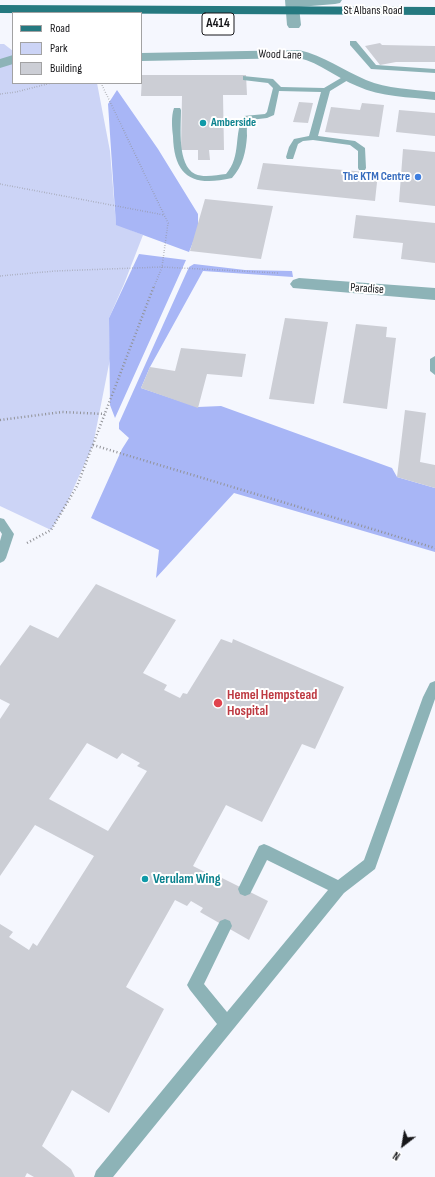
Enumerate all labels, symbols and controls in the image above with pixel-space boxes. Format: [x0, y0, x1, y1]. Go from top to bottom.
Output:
street label: St Albans Road [343, 4, 403, 18]
legend [12, 12, 142, 84]
road number: A414 [202, 13, 234, 35]
text: Road [50, 21, 70, 36]
text: Park [50, 41, 68, 56]
street label: Wood Lane [258, 47, 302, 63]
text: Building [50, 61, 82, 76]
place label: Amberside [211, 116, 256, 130]
marker: Amberside [198, 118, 208, 128]
place label: The KTM Centre [343, 170, 410, 184]
marker: The KTM Centre [413, 172, 423, 182]
street label: Paradise [350, 281, 384, 297]
place label: Hemel Hempstead Hospital [227, 687, 317, 720]
marker: Hemel Hempstead Hospital [212, 697, 224, 709]
place label: Verulam Wing [153, 871, 221, 887]
marker: Verulam Wing [140, 874, 150, 884]
north arrow [383, 1125, 423, 1165]
text: N [391, 1149, 402, 1163]

